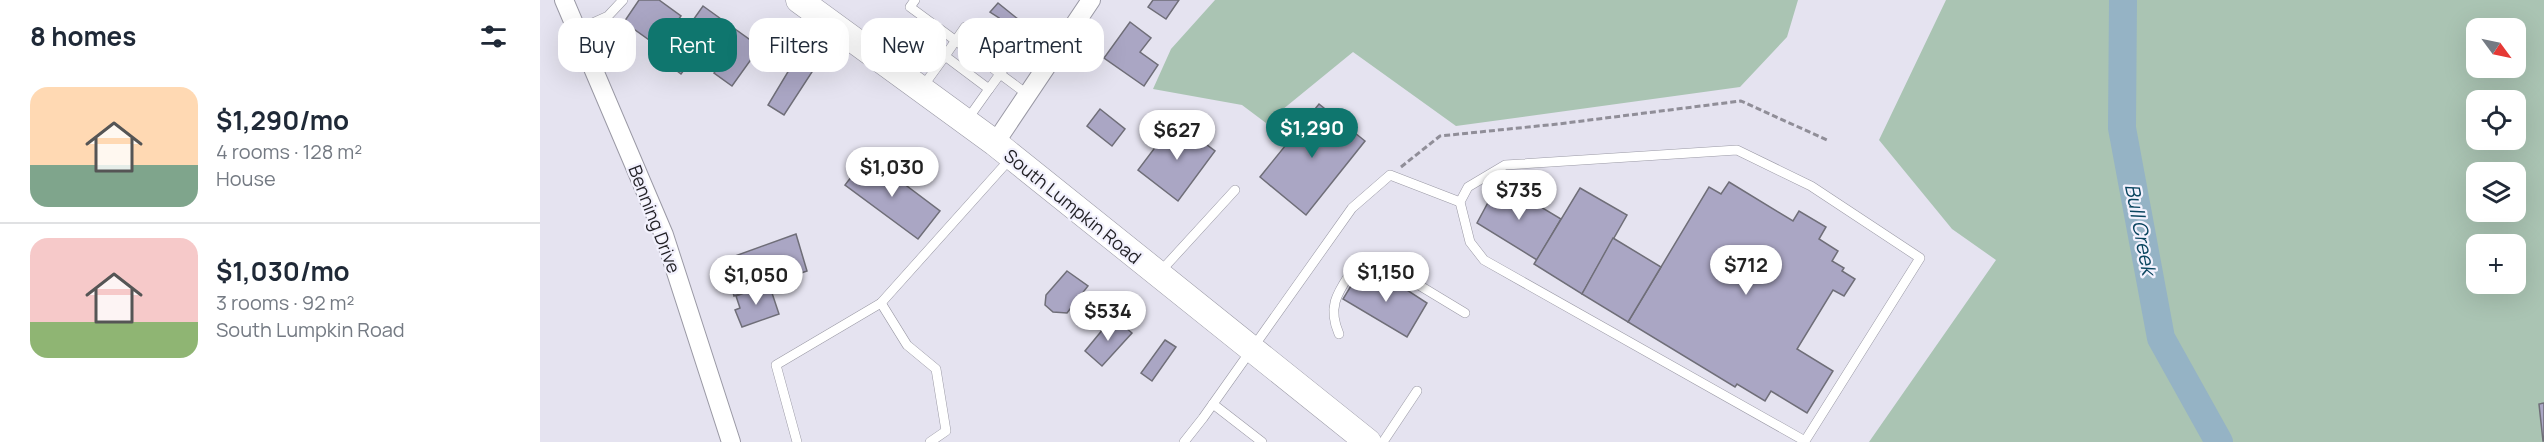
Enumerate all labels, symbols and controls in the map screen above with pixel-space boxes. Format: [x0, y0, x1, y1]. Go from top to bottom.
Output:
text: 8 homes [30, 18, 136, 54]
chip: Buy [558, 18, 636, 72]
chip: Rent [648, 18, 737, 72]
chip: Filters [749, 18, 849, 72]
chip: New [861, 18, 946, 72]
chip: Apartment [958, 18, 1104, 72]
north arrow [2466, 18, 2526, 78]
map controls [2466, 18, 2526, 294]
icon: filters [477, 20, 510, 53]
button: locate [2466, 90, 2526, 150]
text: $1,290/mo [216, 102, 349, 138]
pin: $1,290 [1263, 108, 1361, 159]
pin: $627 [1141, 110, 1213, 161]
icon: home [78, 111, 150, 183]
text: $1,290 [1280, 114, 1344, 141]
text: $627 [1153, 116, 1201, 143]
text: 4 rooms · 128 m² [216, 138, 362, 165]
street label: South Lumpkin Road [999, 143, 1147, 269]
pin: $1,030 [843, 147, 941, 198]
text: $1,030 [860, 153, 924, 180]
street label: Benning Drive [623, 162, 687, 276]
button: layers [2466, 162, 2526, 222]
text: House [216, 165, 276, 192]
pin: $735 [1483, 170, 1555, 221]
text: $735 [1496, 176, 1542, 203]
water label: Bull Creek [2119, 181, 2164, 280]
button: + [2466, 234, 2526, 294]
pin: $712 [1710, 245, 1782, 296]
text: $712 [1724, 251, 1768, 278]
pin: $1,150 [1337, 252, 1435, 303]
text: $1,030/mo [216, 253, 350, 289]
pin: $1,050 [707, 255, 805, 306]
text: $1,150 [1357, 258, 1415, 285]
text: $1,050 [724, 261, 788, 288]
icon: home [78, 262, 150, 334]
text: 3 rooms · 92 m² [216, 289, 355, 316]
pin: $534 [1072, 291, 1144, 342]
text: $534 [1084, 297, 1132, 324]
text: South Lumpkin Road [216, 316, 405, 343]

